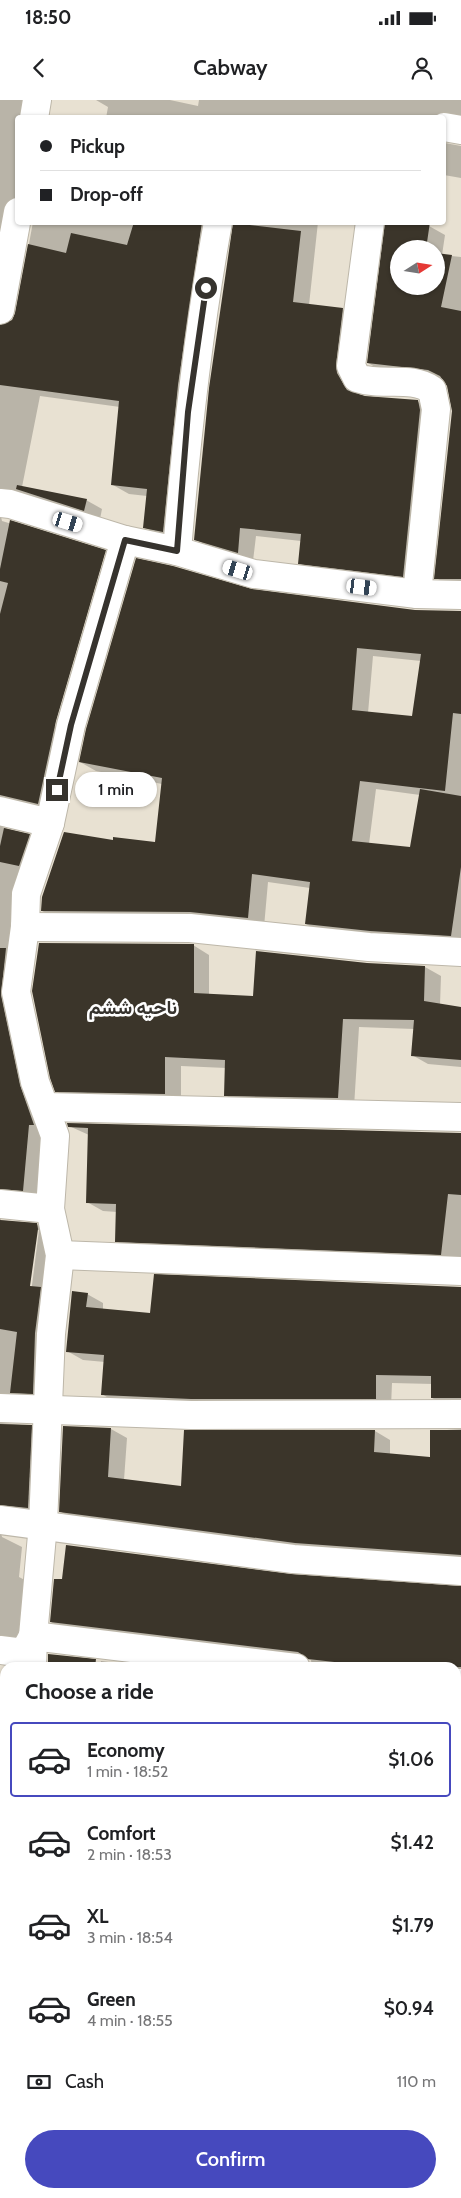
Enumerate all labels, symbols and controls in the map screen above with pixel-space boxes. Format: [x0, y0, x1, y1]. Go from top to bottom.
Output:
text: 18:50 [25, 6, 71, 29]
icon: back [25, 54, 53, 82]
text: Cabway [193, 54, 268, 81]
icon: person [408, 54, 436, 82]
text: Pickup [70, 135, 125, 158]
text: Drop-off [70, 183, 143, 206]
north arrow [390, 240, 445, 295]
map controls [390, 240, 445, 295]
route start [195, 277, 217, 299]
car [51, 510, 84, 534]
car [221, 558, 254, 582]
car [346, 578, 377, 596]
callout: 1 min [74, 772, 157, 808]
route end [46, 779, 68, 801]
text: 1 min [98, 780, 134, 799]
district label: ناحیه ششم [89, 996, 177, 1020]
text: Choose a ride [25, 1678, 154, 1705]
icon: car [27, 1737, 72, 1782]
text: Economy [87, 1739, 165, 1762]
text: $1.06 [388, 1748, 434, 1771]
text: 1 min · 18:52 [87, 1762, 168, 1781]
icon: car [27, 1820, 72, 1865]
text: Comfort [87, 1822, 156, 1845]
text: $1.42 [391, 1831, 434, 1854]
text: 2 min · 18:53 [87, 1845, 172, 1864]
icon: car [27, 1903, 72, 1948]
text: XL [87, 1905, 108, 1928]
text: $1.79 [392, 1914, 434, 1937]
text: 3 min · 18:54 [87, 1928, 173, 1947]
icon: car [27, 1986, 72, 2031]
text: Green [87, 1988, 136, 2011]
text: $0.94 [384, 1997, 434, 2020]
text: 4 min · 18:55 [87, 2011, 173, 2030]
icon: cash [25, 2068, 53, 2096]
text: Cash [65, 2070, 104, 2093]
text: 110 m [397, 2072, 436, 2091]
button: Confirm [25, 2130, 436, 2188]

